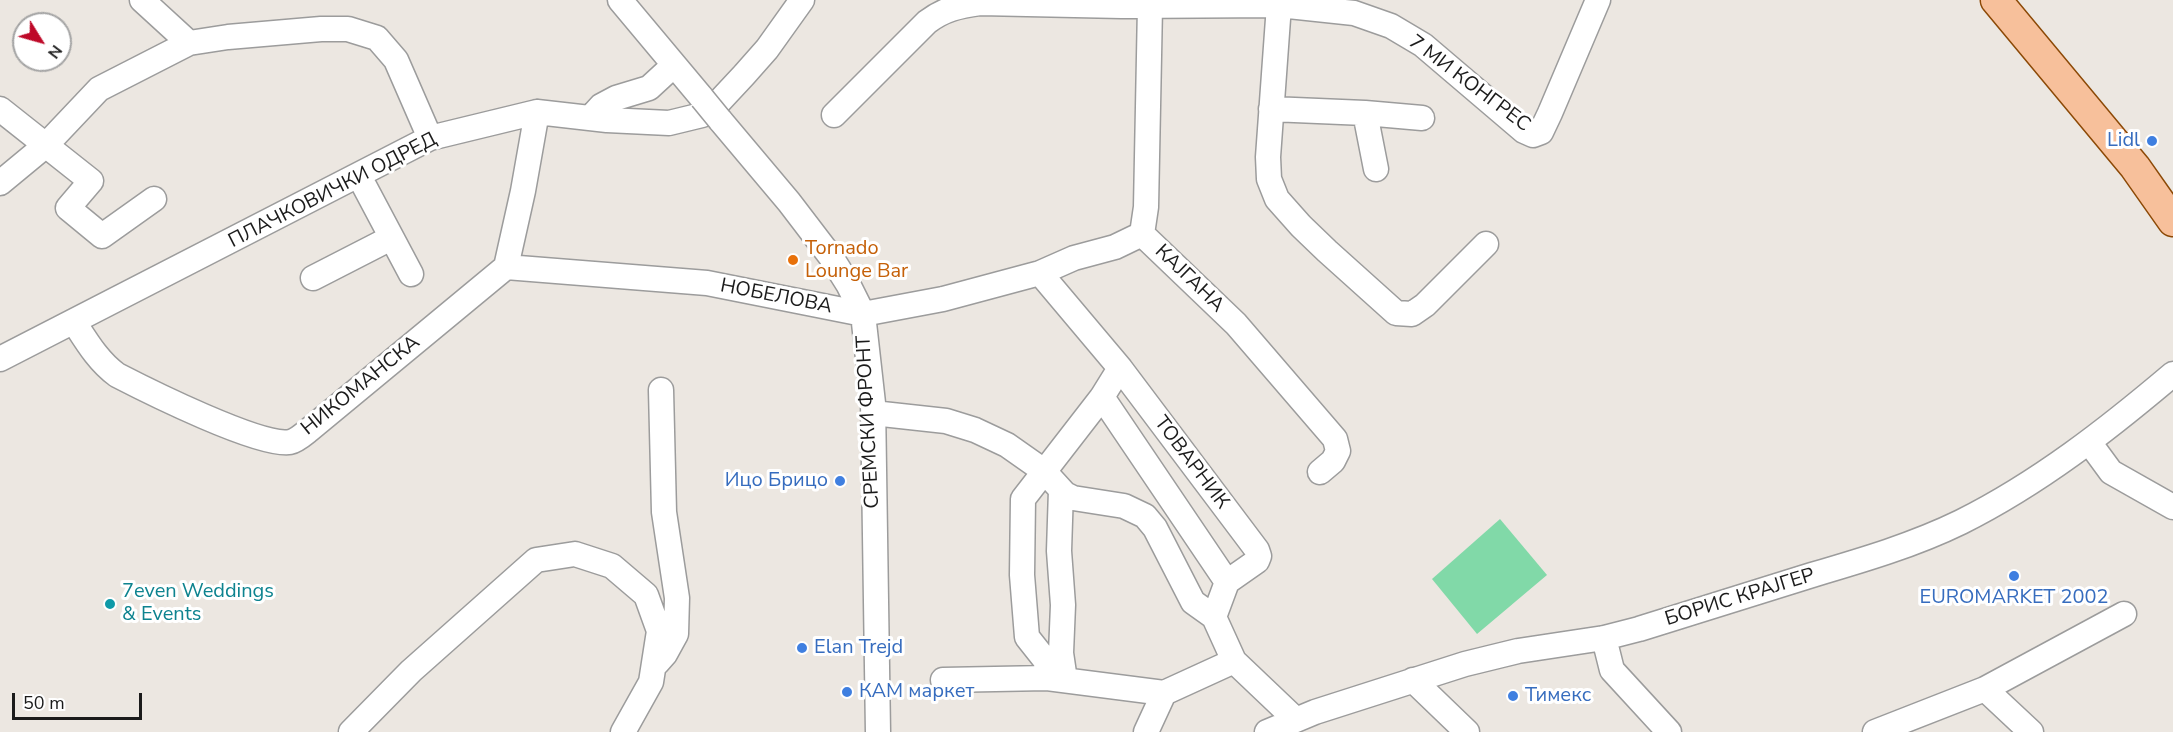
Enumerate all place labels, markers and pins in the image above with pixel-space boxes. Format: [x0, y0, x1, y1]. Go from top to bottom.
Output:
place label: Lidl [2107, 129, 2140, 153]
marker: Lidl [2145, 134, 2159, 148]
place label: Tornado Lounge Bar [805, 237, 908, 284]
marker: Tornado Lounge Bar [786, 253, 800, 267]
place label: Ицо Брицо [725, 469, 828, 493]
marker: Ицо Брицо [833, 474, 847, 488]
marker: EUROMARKET 2002 [2007, 569, 2021, 583]
place label: 7even Weddings & Events [122, 580, 274, 627]
place label: EUROMARKET 2002 [1920, 586, 2108, 610]
marker: 7even Weddings & Events [103, 597, 117, 611]
place label: Elan Trejd [814, 636, 903, 660]
marker: Elan Trejd [795, 641, 809, 655]
place label: КАМ маркет [859, 680, 974, 704]
place label: Тимекс [1525, 684, 1591, 708]
marker: КАМ маркет [840, 685, 854, 699]
marker: Тимекс [1506, 689, 1520, 703]

